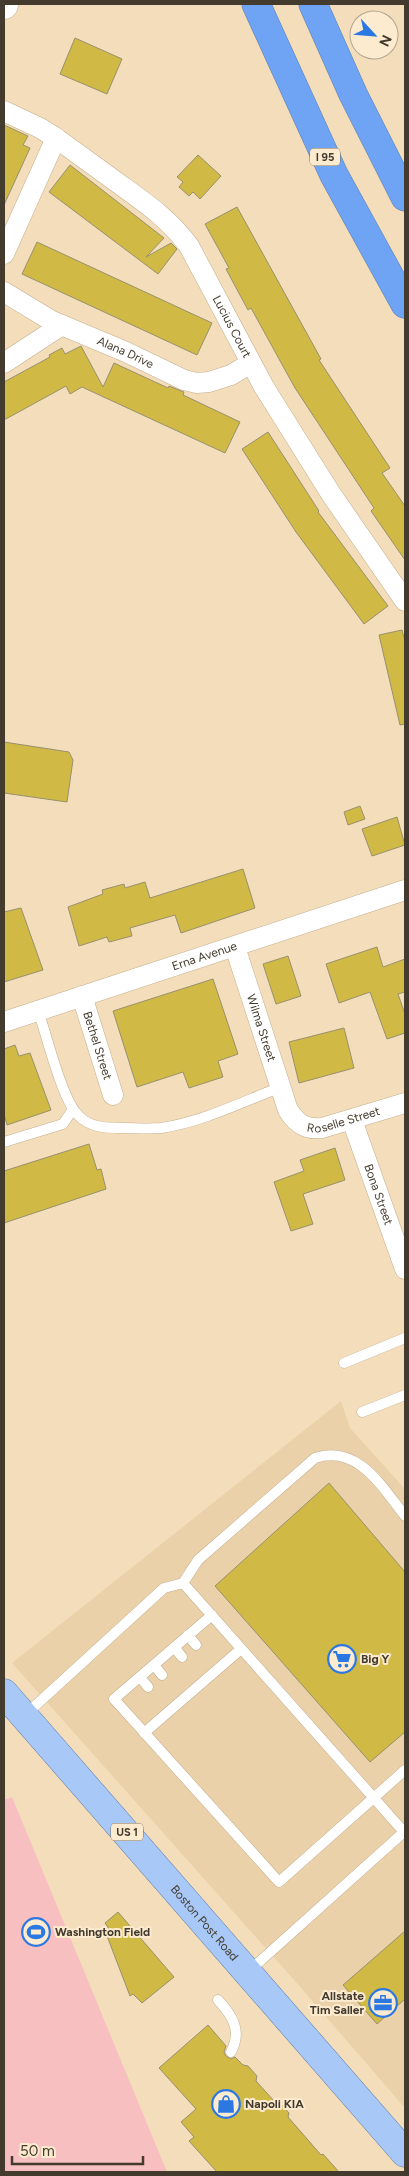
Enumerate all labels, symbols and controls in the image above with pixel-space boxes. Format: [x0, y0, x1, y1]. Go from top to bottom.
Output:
north arrow [349, 10, 399, 60]
text: N [375, 32, 395, 49]
road number: I 95 [310, 148, 340, 166]
street label: Lucius Court [210, 293, 254, 361]
street label: Alana Drive [95, 334, 156, 372]
street label: Erna Avenue [170, 939, 239, 973]
street label: Wilma Street [244, 992, 279, 1064]
street label: Bethel Street [80, 1010, 115, 1082]
street label: Roselle Street [306, 1104, 382, 1135]
street label: Bona Street [361, 1162, 396, 1227]
supermarket icon: Big Y [327, 1644, 357, 1674]
place label: Big Y [361, 1652, 390, 1666]
road number: US 1 [111, 1824, 143, 1840]
street label: Boston Post Road [168, 1882, 241, 1964]
sports icon: Washington Field [21, 1917, 51, 1947]
place label: Washington Field [55, 1925, 150, 1939]
office icon: Allstate Tim Saller [368, 1988, 398, 2018]
place label: Allstate Tim Saller [310, 1989, 364, 2017]
shop icon: Napoli KIA [211, 2089, 241, 2119]
place label: Napoli KIA [245, 2097, 304, 2111]
scale bar [12, 2134, 144, 2166]
text: 50 m [20, 2142, 55, 2160]

